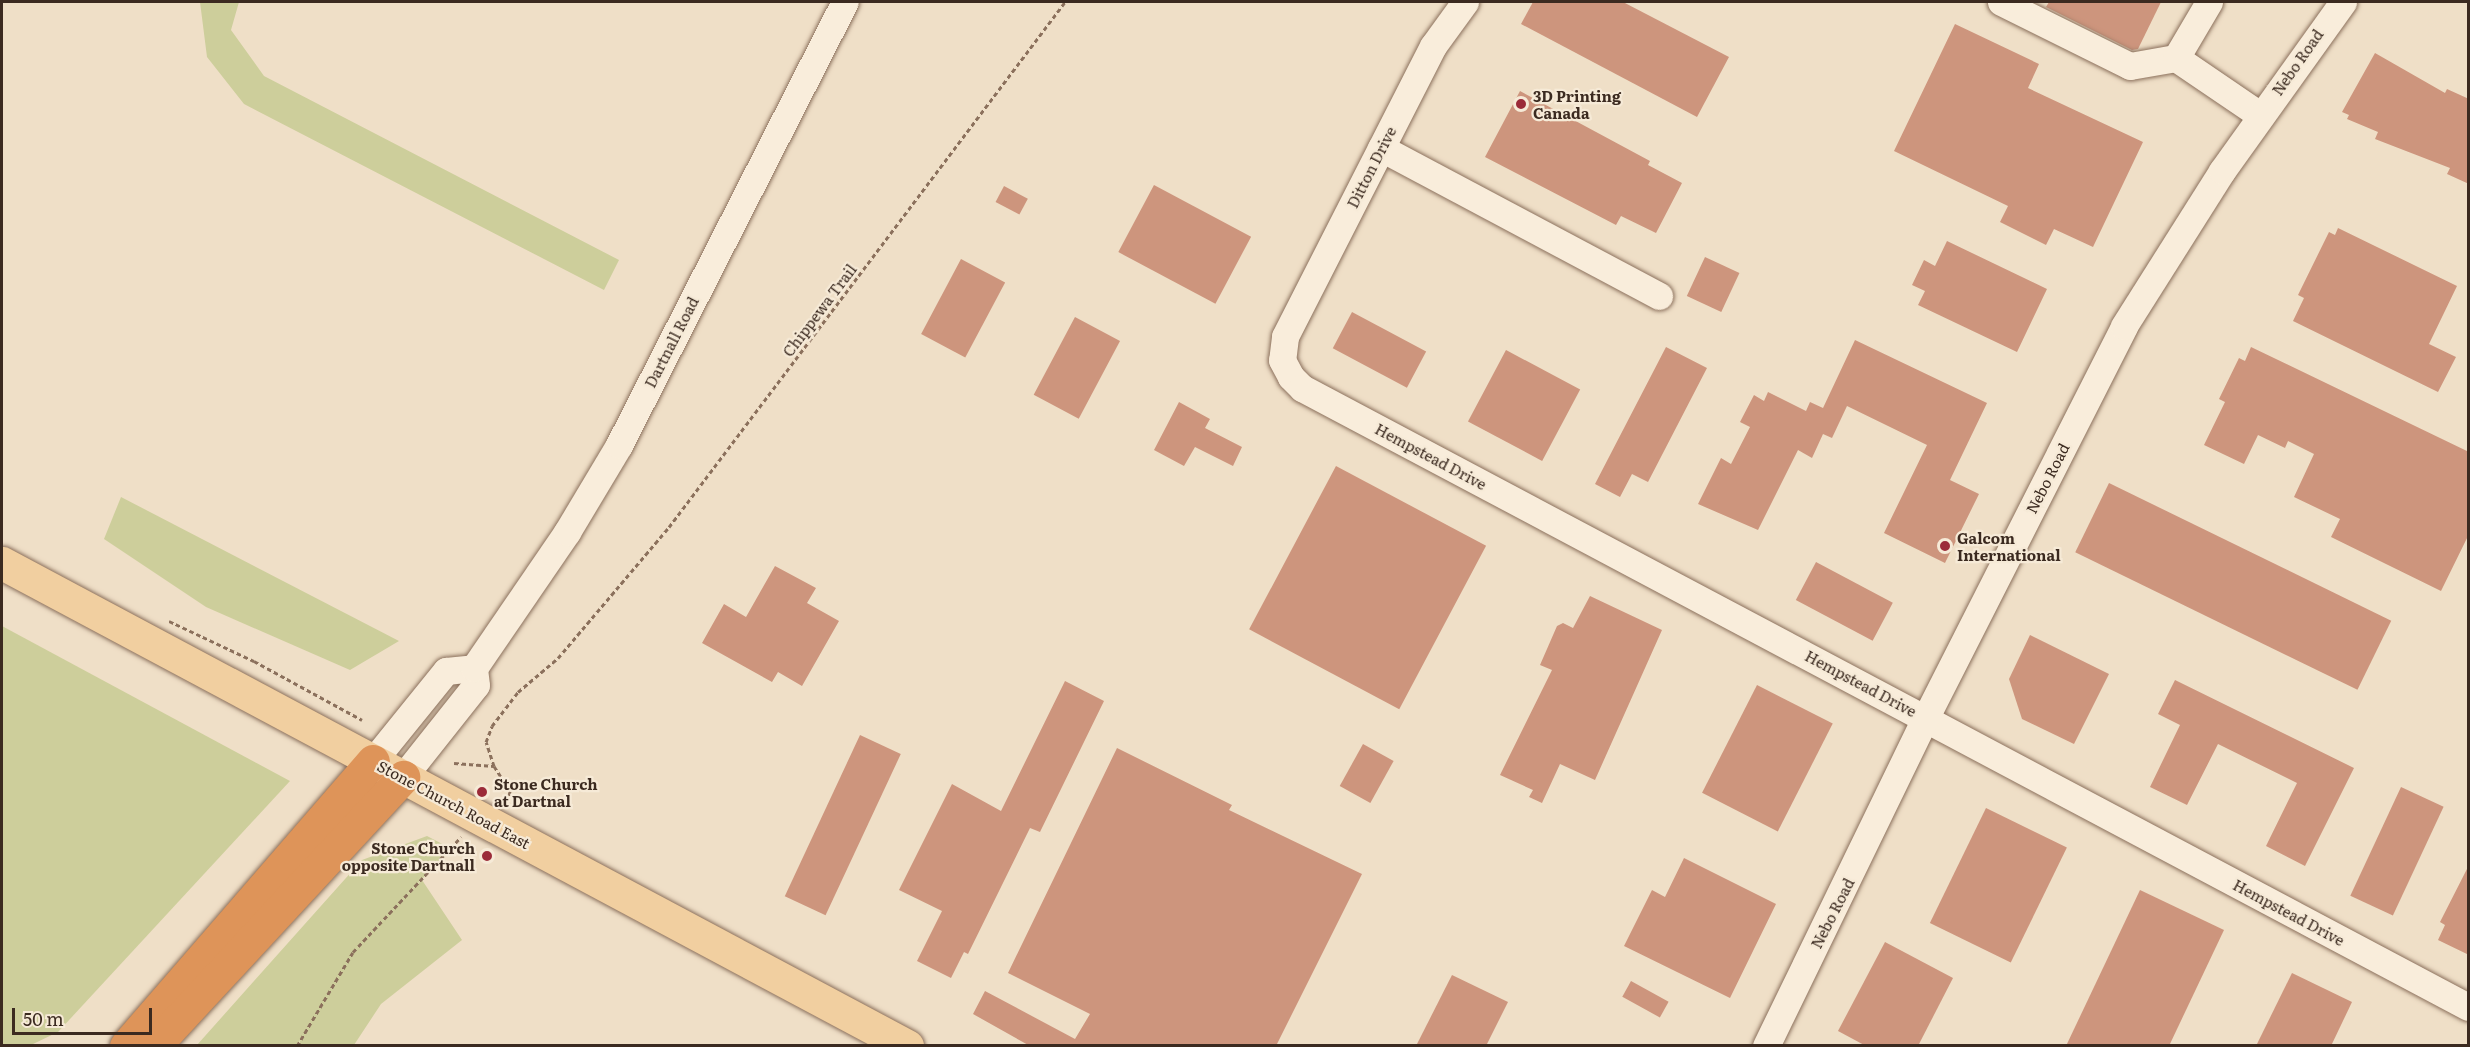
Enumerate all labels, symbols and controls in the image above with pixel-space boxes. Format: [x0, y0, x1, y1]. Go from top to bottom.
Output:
street label: Nebo Road [2268, 26, 2326, 98]
place label: 3D Printing Canada [1533, 86, 1621, 121]
marker: 3D Printing Canada [1514, 97, 1528, 111]
street label: Ditton Drive [1343, 123, 1399, 211]
street label: Chippewa Trail [778, 260, 860, 360]
street label: Dartnall Road [640, 293, 702, 391]
street label: Hempstead Drive [1372, 419, 1490, 493]
street label: Nebo Road [2022, 440, 2072, 516]
place label: Galcom International [1957, 528, 2061, 563]
marker: Galcom International [1938, 539, 1952, 553]
street label: Hempstead Drive [1802, 646, 1920, 720]
street label: Stone Church Road East [375, 756, 533, 852]
place label: Stone Church at Dartnal [494, 774, 598, 809]
marker: Stone Church at Dartnal [475, 785, 489, 799]
place label: Stone Church opposite Dartnall [342, 838, 475, 873]
marker: Stone Church opposite Dartnall [480, 849, 494, 863]
street label: Nebo Road [1807, 875, 1857, 951]
street label: Hempstead Drive [2230, 875, 2348, 949]
scale bar [15, 996, 154, 1034]
text: 50 m [23, 1005, 64, 1032]

